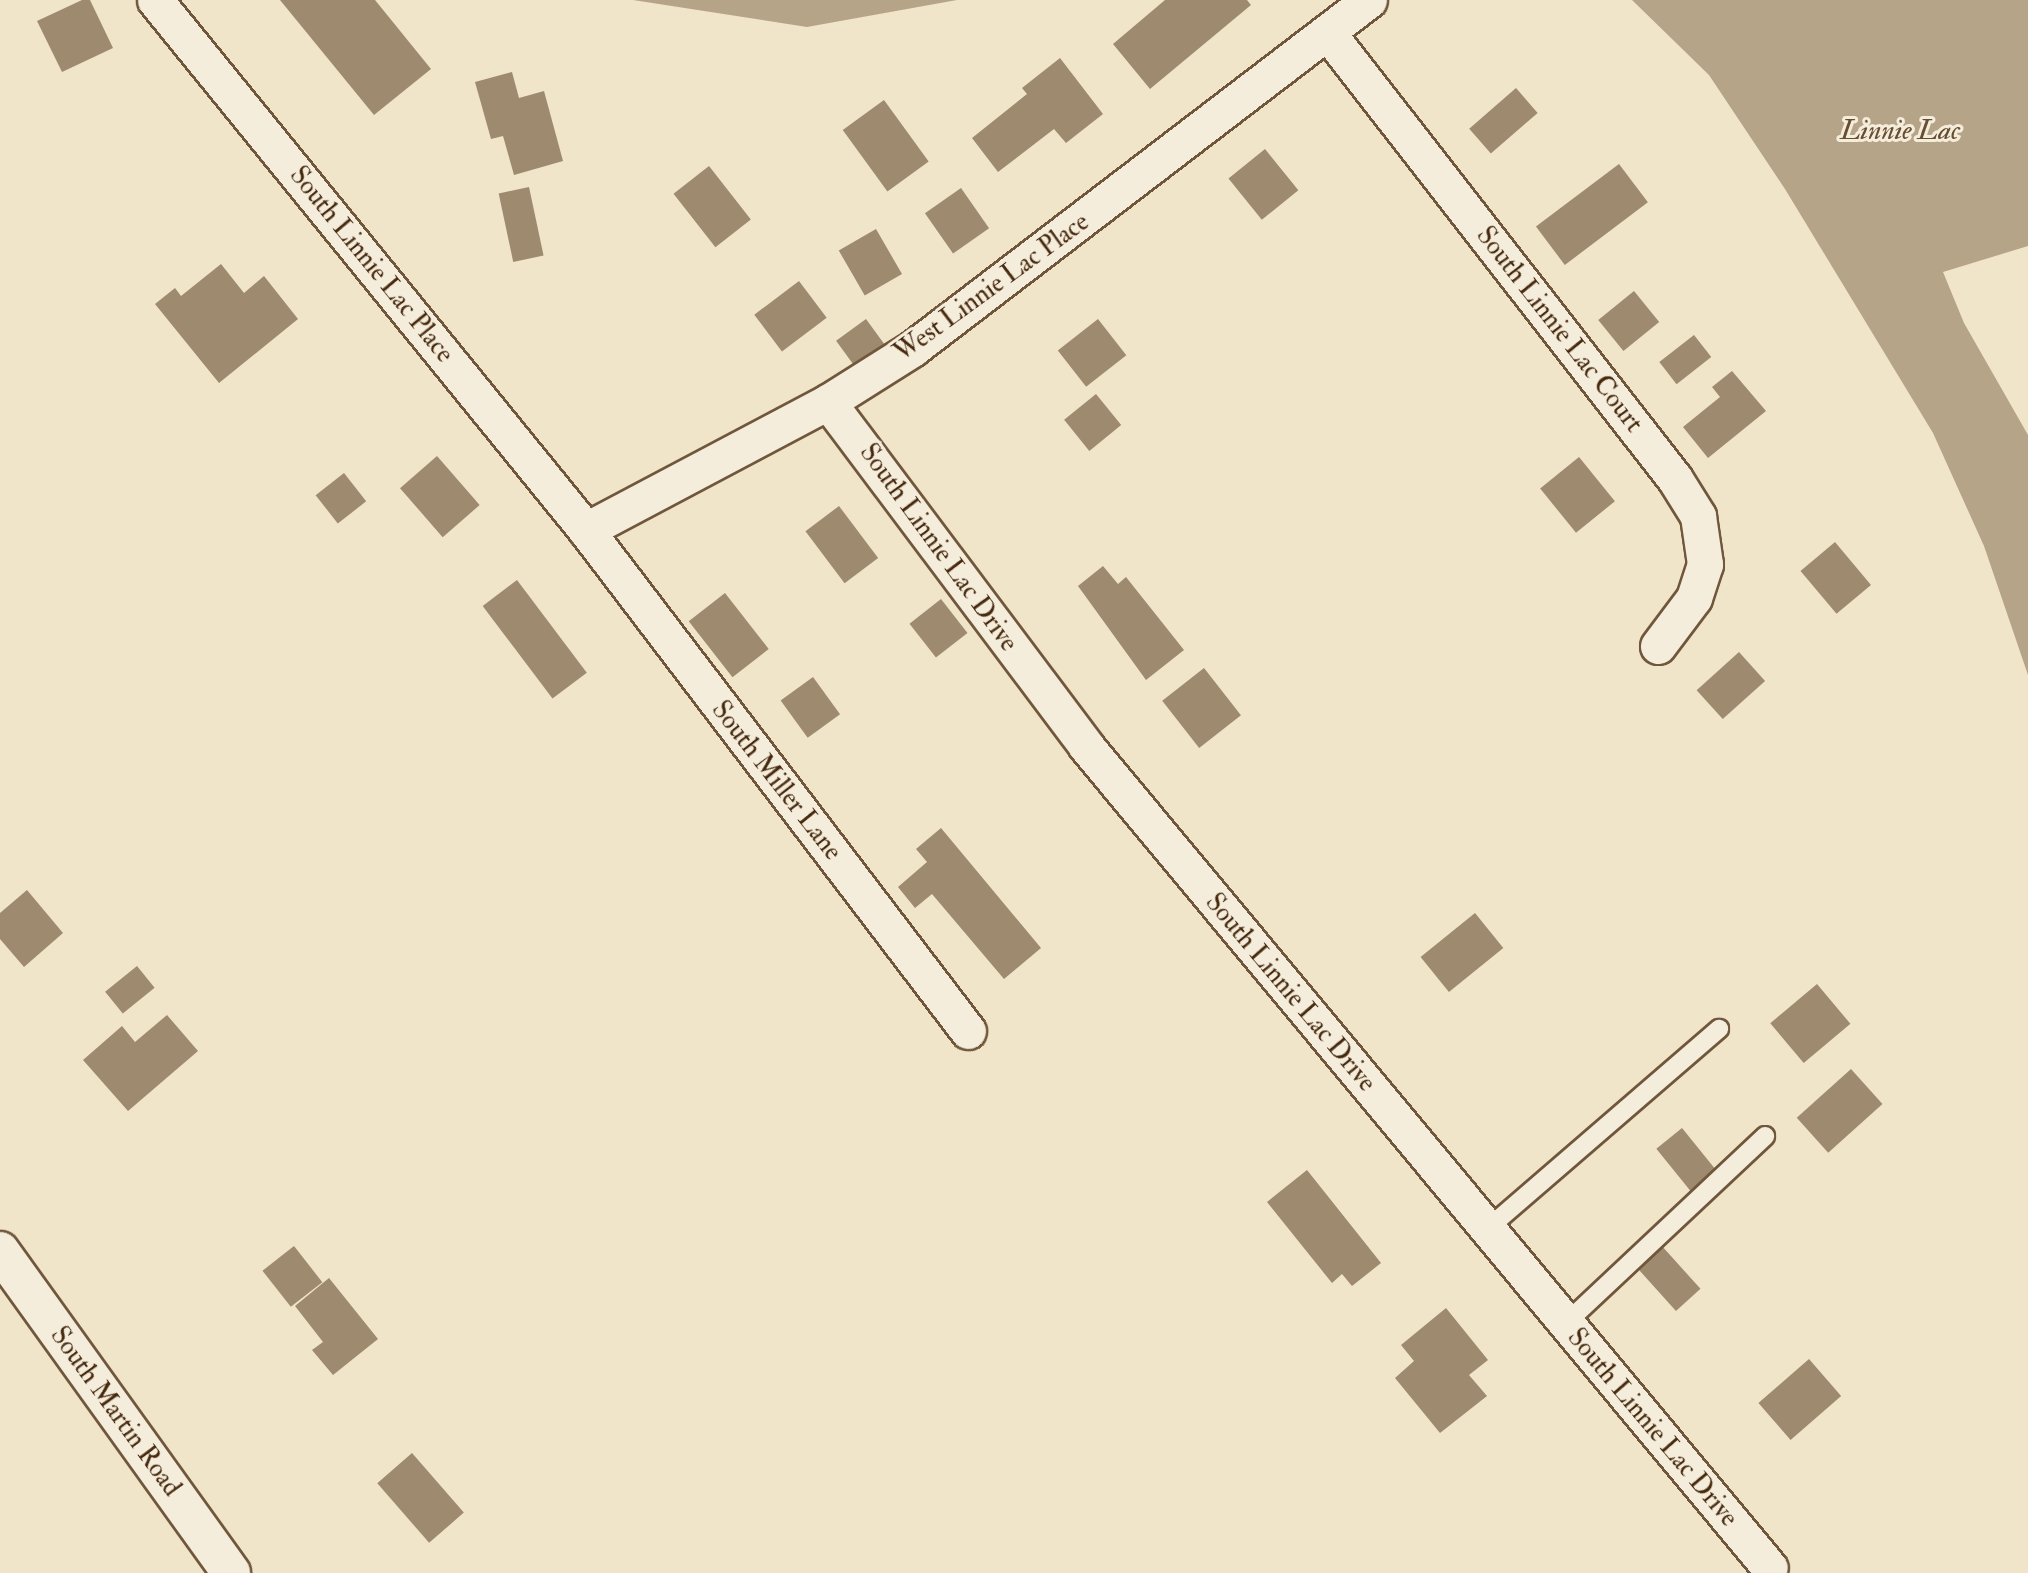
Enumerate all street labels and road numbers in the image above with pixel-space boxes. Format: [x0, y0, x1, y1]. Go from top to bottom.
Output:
street label: South Linnie Lac Place [282, 161, 460, 369]
street label: West Linnie Lac Place [889, 207, 1095, 369]
street label: South Linnie Lac Court [1469, 221, 1649, 439]
street label: South Linnie Lac Drive [852, 438, 1024, 658]
street label: South Miller Lane [704, 695, 848, 867]
street label: South Linnie Lac Drive [1198, 888, 1382, 1098]
street label: South Martin Road [43, 1321, 187, 1503]
street label: South Linnie Lac Drive [1560, 1323, 1744, 1533]

